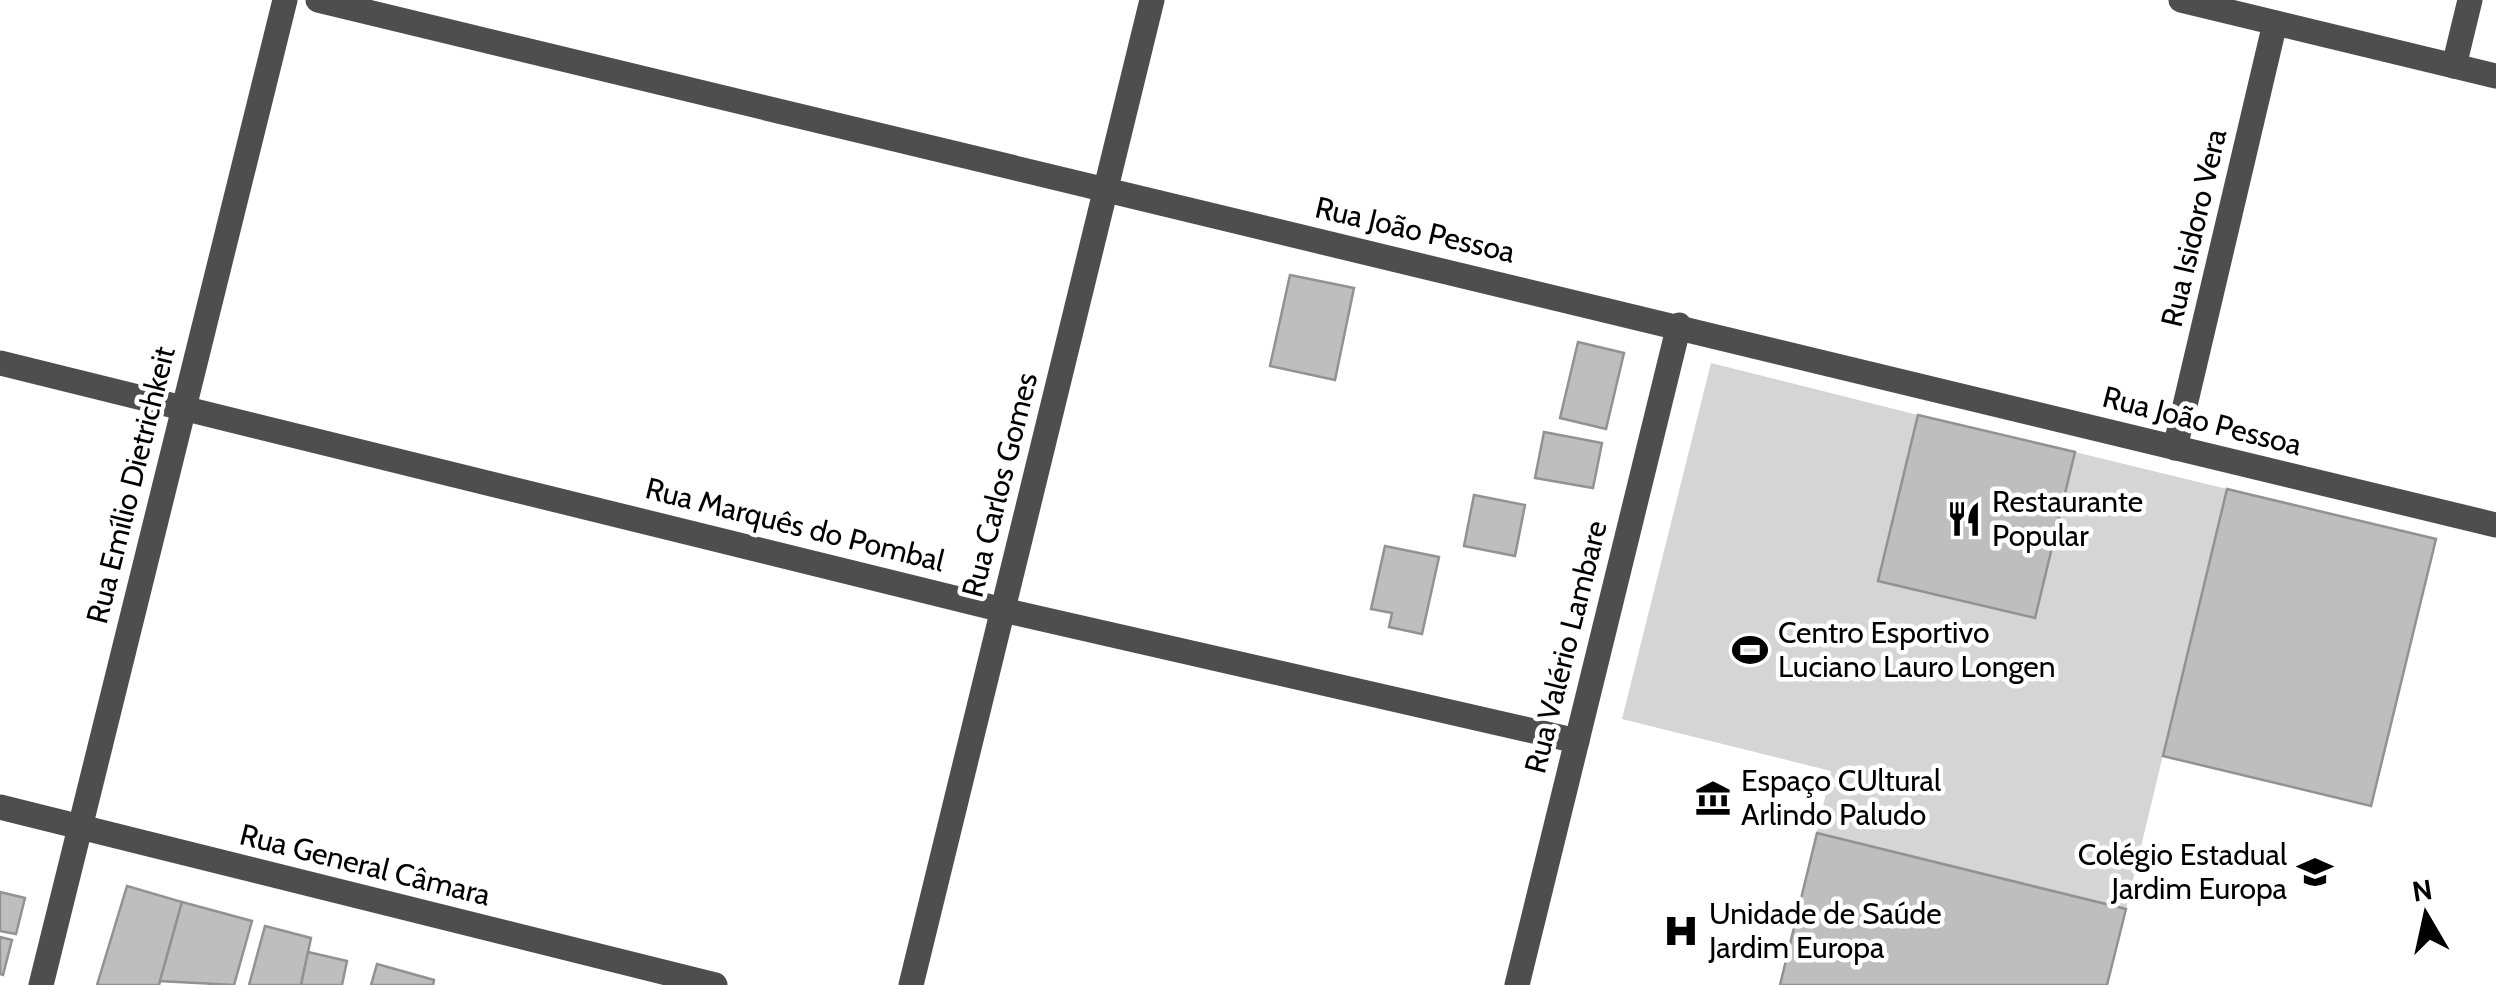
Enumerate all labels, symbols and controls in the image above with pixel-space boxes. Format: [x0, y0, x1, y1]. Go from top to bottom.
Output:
street label: Rua Isidoro Vera [2153, 125, 2234, 330]
street label: Rua João Pessoa [1312, 189, 1519, 271]
street label: Rua Emílio Dietrichkeit [78, 343, 183, 627]
street label: Rua Carlos Gomes [954, 369, 1045, 601]
street label: Rua João Pessoa [2099, 378, 2306, 463]
street label: Rua Marquês do Pombal [642, 469, 948, 580]
place label: Restaurante Popular [1992, 483, 2143, 554]
restaurant icon: Restaurante Popular [1945, 500, 1983, 538]
street label: Rua Valério Lambare [1516, 517, 1615, 777]
place label: Centro Esportivo Luciano Lauro Longen [1778, 614, 2056, 685]
sports icon: Centro Esportivo Luciano Lauro Longen [1731, 631, 1769, 669]
place label: Espaço CUltural Arlindo Paludo [1741, 762, 1941, 833]
museum icon: Espaço CUltural Arlindo Paludo [1694, 779, 1732, 817]
street label: Rua General Câmara [236, 815, 495, 914]
place label: Colégio Estadual Jardim Europa [2078, 836, 2288, 907]
school or university icon: Colégio Estadual Jardim Europa [2296, 853, 2334, 891]
north arrow [2376, 865, 2476, 965]
text: N [2410, 872, 2435, 909]
place label: Unidade de Saúde Jardim Europa [1708, 895, 1942, 966]
hospital icon: Unidade de Saúde Jardim Europa [1662, 912, 1700, 950]

